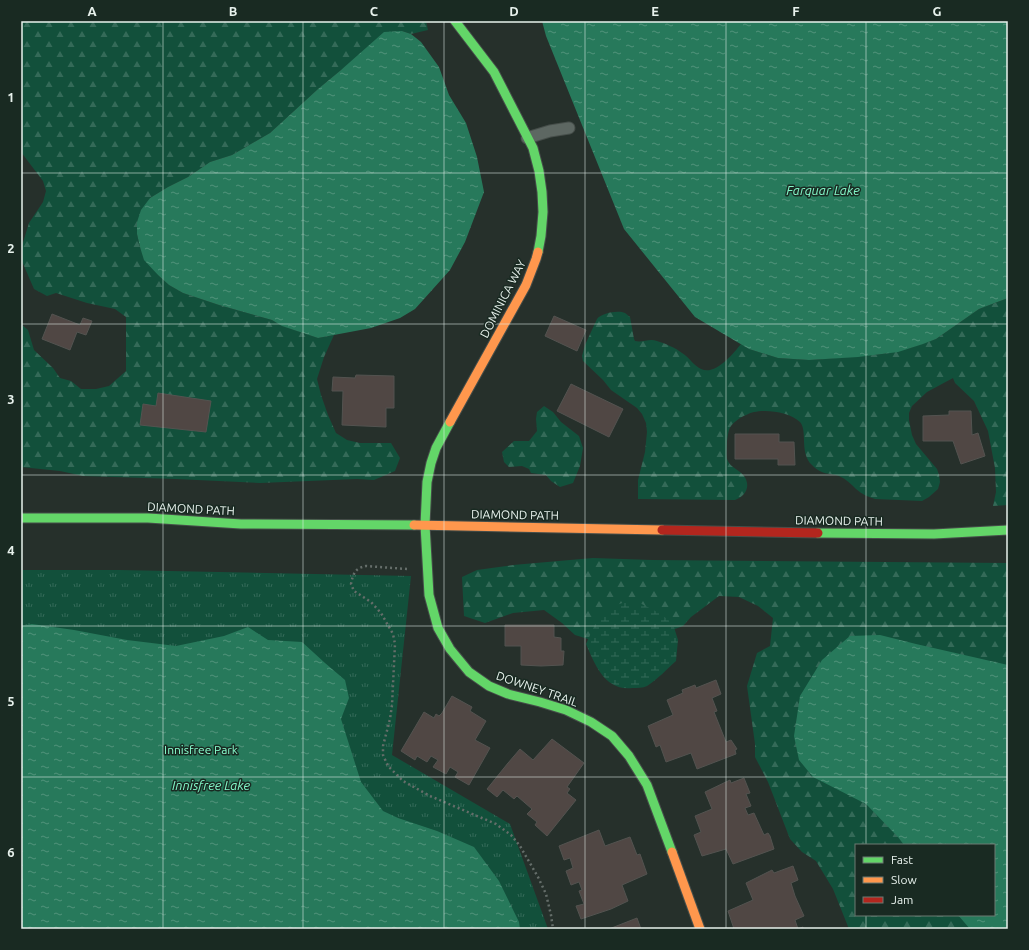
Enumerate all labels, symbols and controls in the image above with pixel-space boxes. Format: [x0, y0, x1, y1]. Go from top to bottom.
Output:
text: A [87, 4, 97, 18]
text: B [229, 4, 238, 18]
text: C [370, 4, 379, 18]
text: D [509, 4, 519, 18]
text: E [651, 4, 659, 18]
text: F [792, 4, 800, 18]
text: G [933, 4, 942, 18]
text: 1 [7, 90, 15, 104]
water label: Farquar Lake [786, 183, 860, 197]
text: 2 [7, 241, 15, 255]
street label: DOMINICA WAY [477, 257, 528, 340]
text: 3 [7, 392, 15, 406]
street label: DIAMOND PATH [147, 500, 235, 517]
street label: DIAMOND PATH [471, 507, 559, 522]
street label: DIAMOND PATH [795, 513, 883, 528]
text: 4 [7, 543, 15, 557]
street label: DOWNEY TRAIL [495, 668, 580, 709]
text: 5 [7, 694, 15, 708]
park label: Innisfree Park [164, 743, 238, 756]
water label: Innisfree Lake [172, 778, 251, 793]
legend [855, 844, 995, 916]
text: 6 [7, 845, 15, 859]
text: Fast [891, 853, 913, 866]
text: Slow [891, 873, 917, 886]
text: Jam [891, 893, 913, 906]

